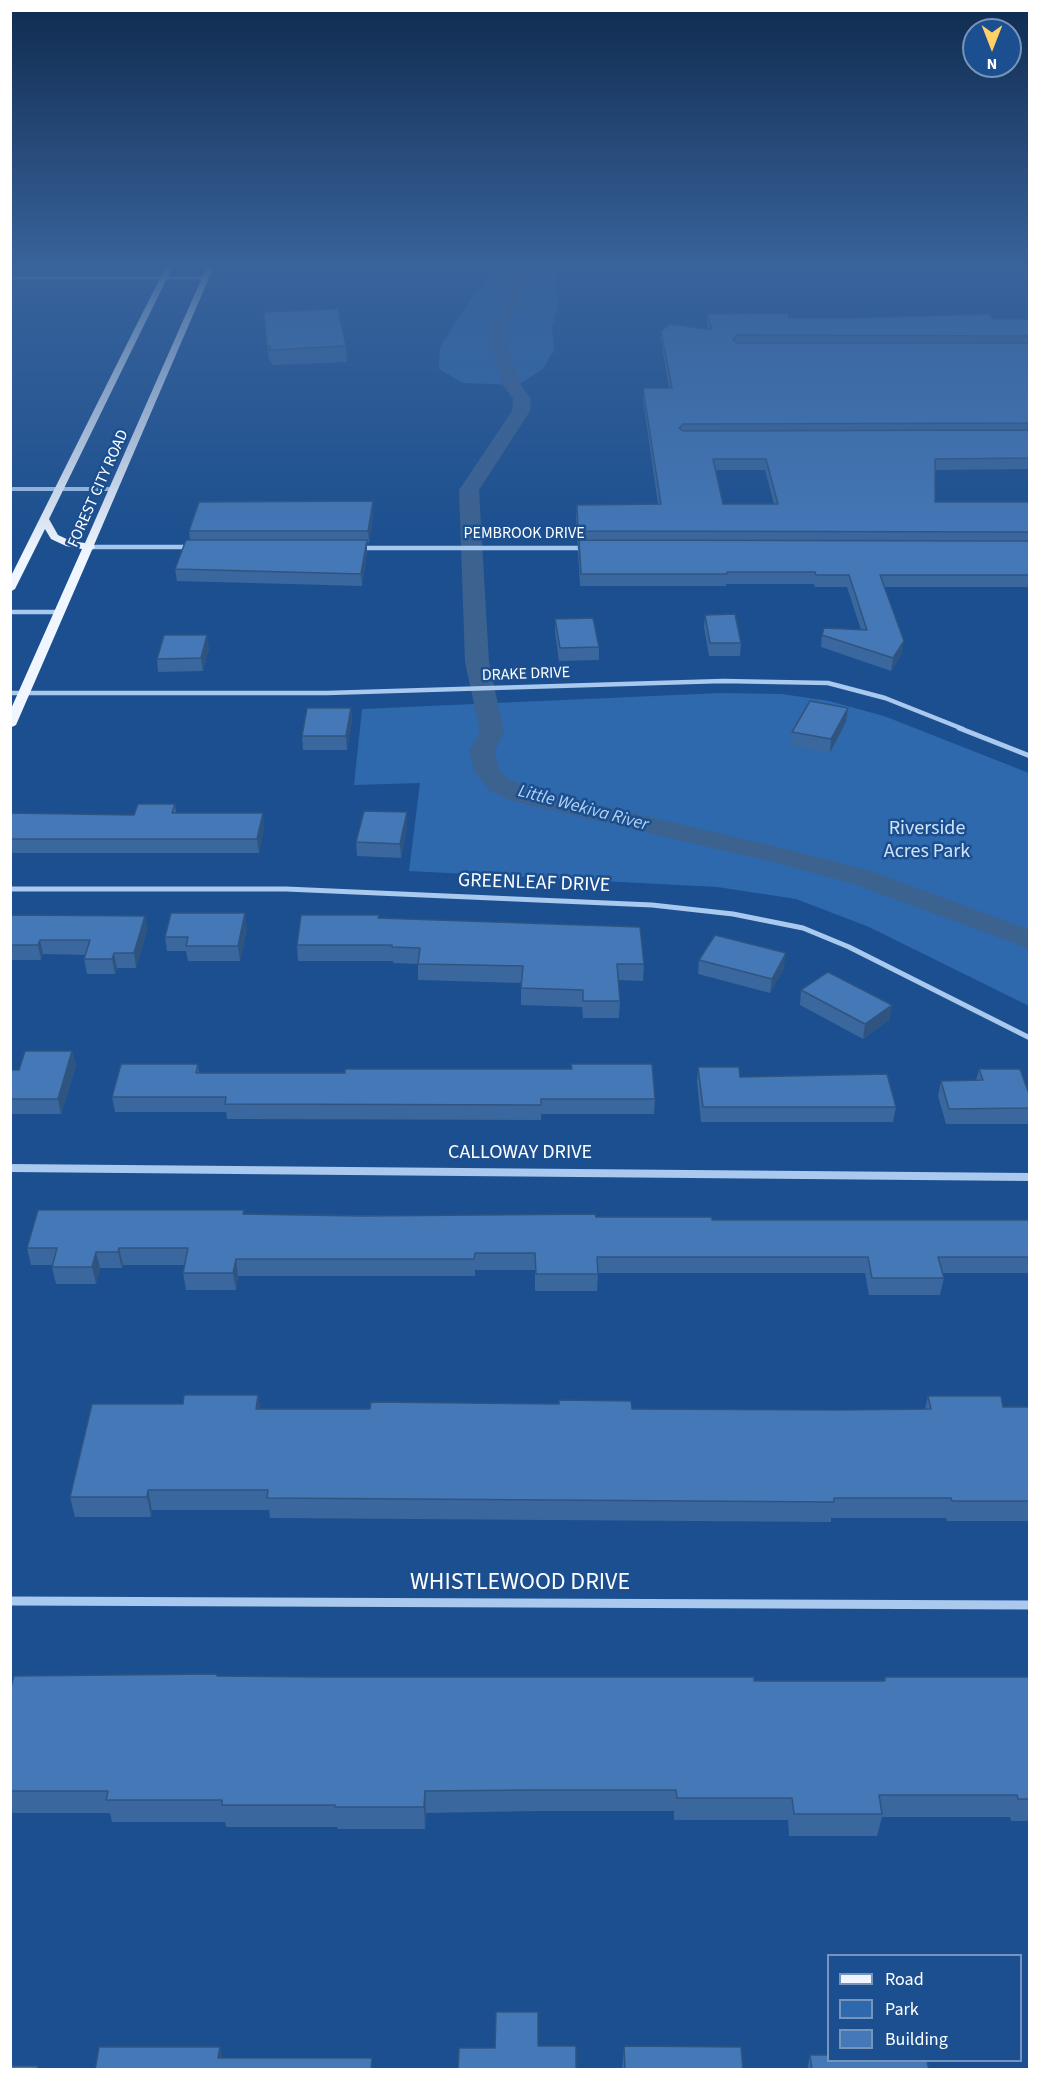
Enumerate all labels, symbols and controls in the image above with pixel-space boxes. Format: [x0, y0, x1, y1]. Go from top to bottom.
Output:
north arrow [962, 18, 1022, 78]
text: N [987, 53, 997, 75]
street label: FOREST CITY ROAD [65, 427, 133, 551]
street label: PEMBROOK DRIVE [463, 524, 585, 544]
street label: DRAKE DRIVE [482, 664, 570, 686]
water label: Little Wekiva River [515, 781, 651, 837]
park label: Riverside Acres Park [884, 818, 970, 865]
street label: GREENLEAF DRIVE [457, 869, 611, 899]
street label: CALLOWAY DRIVE [448, 1142, 592, 1166]
street label: WHISTLEWOOD DRIVE [410, 1570, 630, 1598]
legend [827, 1954, 1022, 2062]
text: Road [885, 1967, 924, 1992]
text: Park [885, 1997, 919, 2022]
text: Building [885, 2027, 948, 2052]

